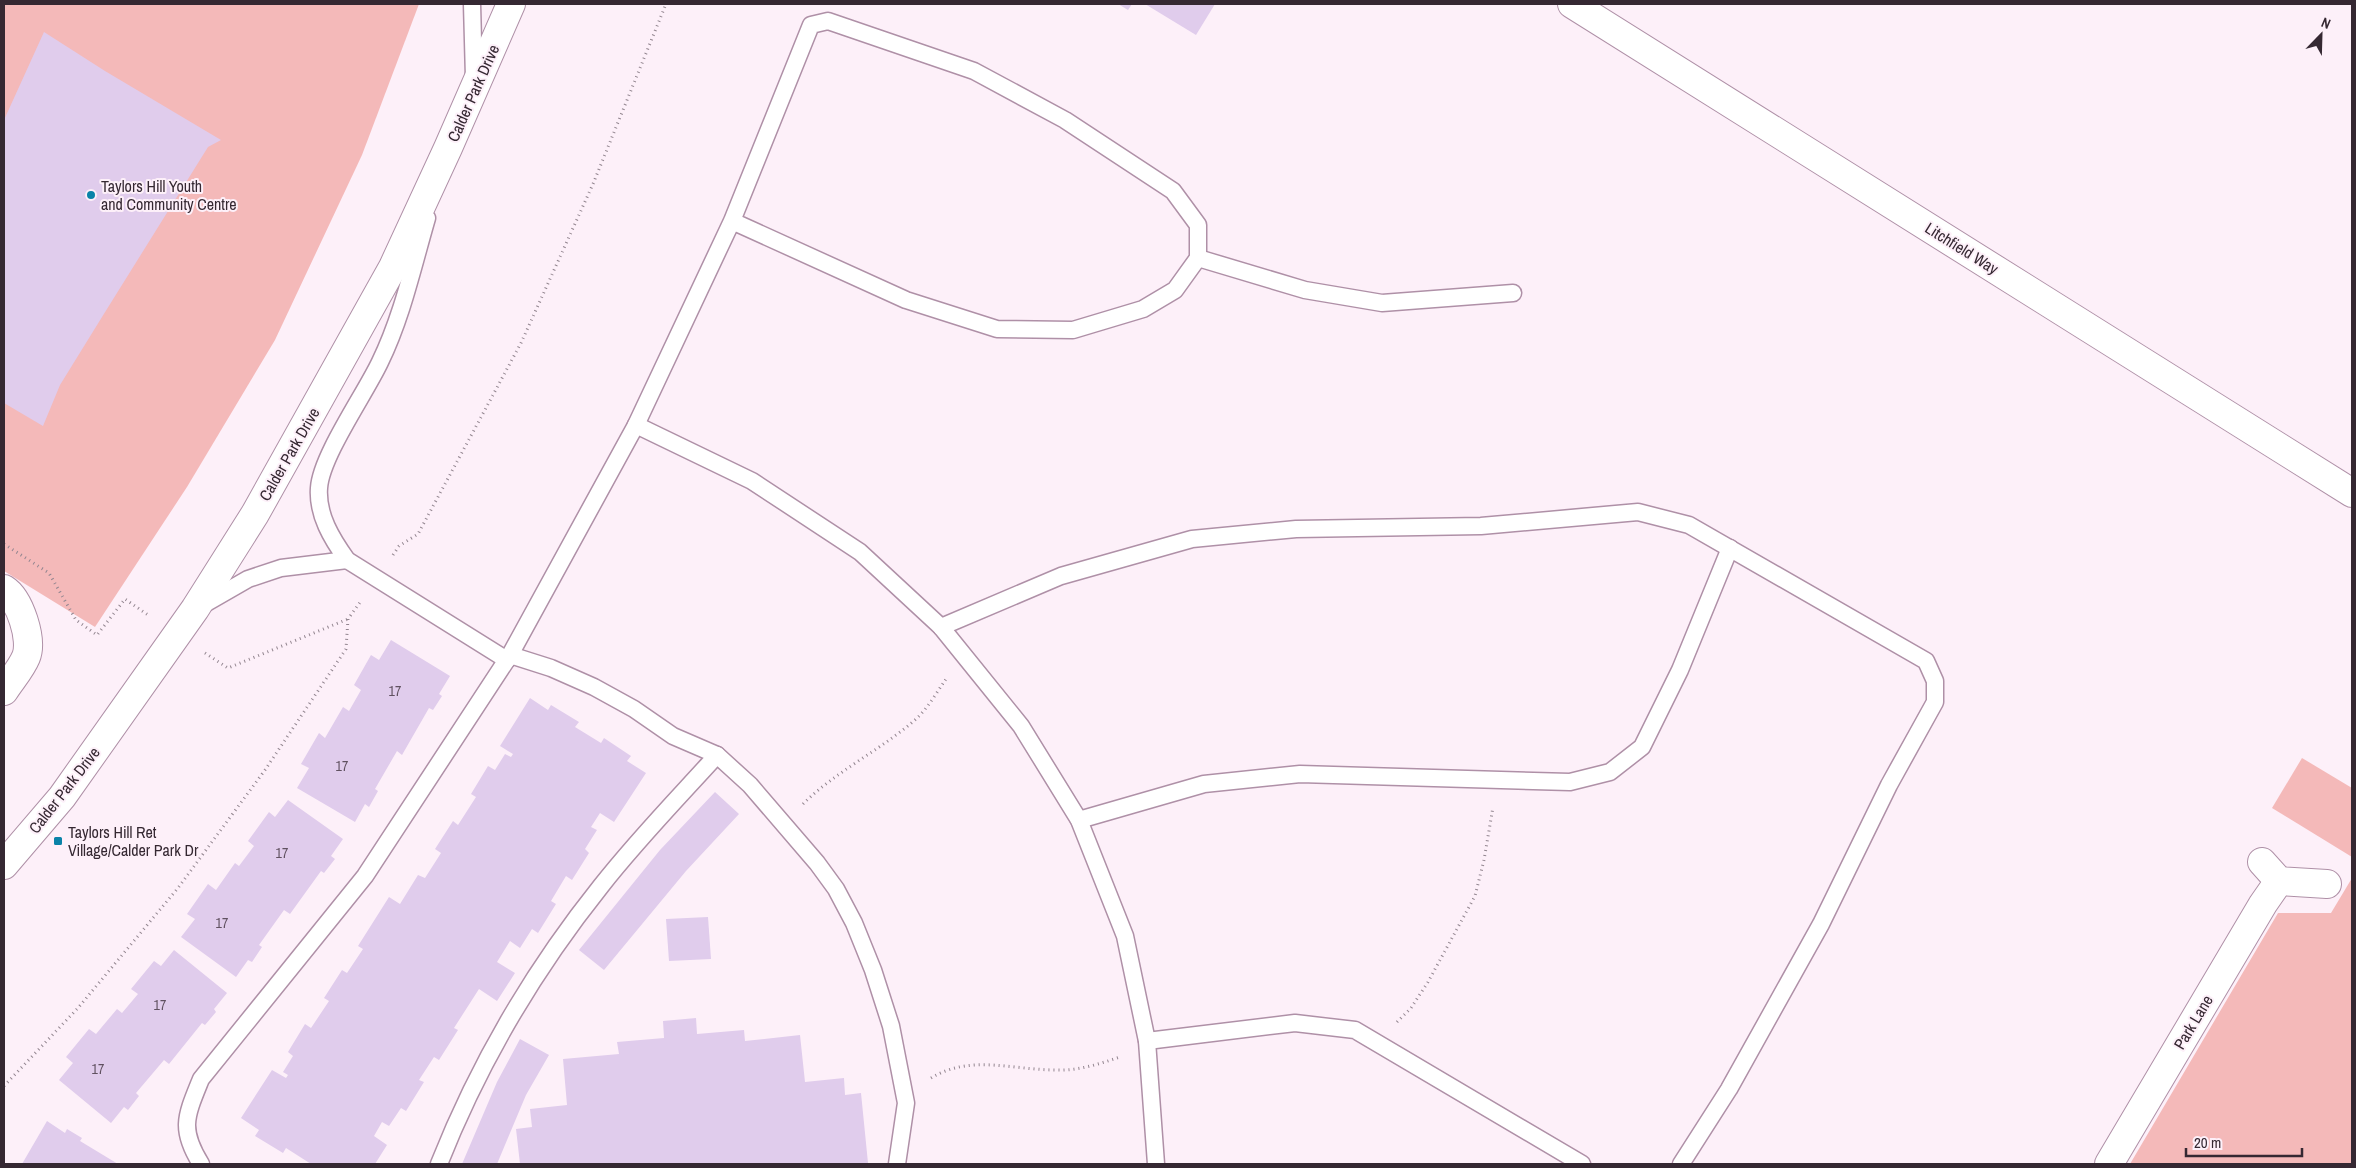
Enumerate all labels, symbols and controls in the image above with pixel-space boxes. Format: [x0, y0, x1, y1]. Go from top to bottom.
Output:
north arrow [2296, 10, 2346, 60]
text: N [2319, 13, 2333, 33]
street label: Calder Park Drive [442, 41, 504, 145]
place label: Taylors Hill Youth and Community Centre [101, 175, 237, 215]
marker: Taylors Hill Youth and Community Centre [85, 189, 97, 201]
street label: Litchfield Way [1921, 217, 2003, 279]
street label: Calder Park Drive [253, 403, 325, 505]
house number: 17 [389, 682, 401, 700]
street label: Calder Park Drive [23, 742, 105, 838]
house number: 17 [336, 757, 348, 775]
place label: Taylors Hill Ret Village/Calder Park Dr [68, 821, 199, 861]
marker: Taylors Hill Ret Village/Calder Park Dr [52, 835, 64, 847]
house number: 17 [276, 844, 288, 862]
house number: 17 [216, 914, 228, 932]
street label: Park Lane [2168, 991, 2218, 1053]
house number: 17 [154, 996, 166, 1014]
house number: 17 [92, 1060, 104, 1078]
scale bar [2186, 1126, 2302, 1158]
text: 20 m [2194, 1132, 2221, 1153]

